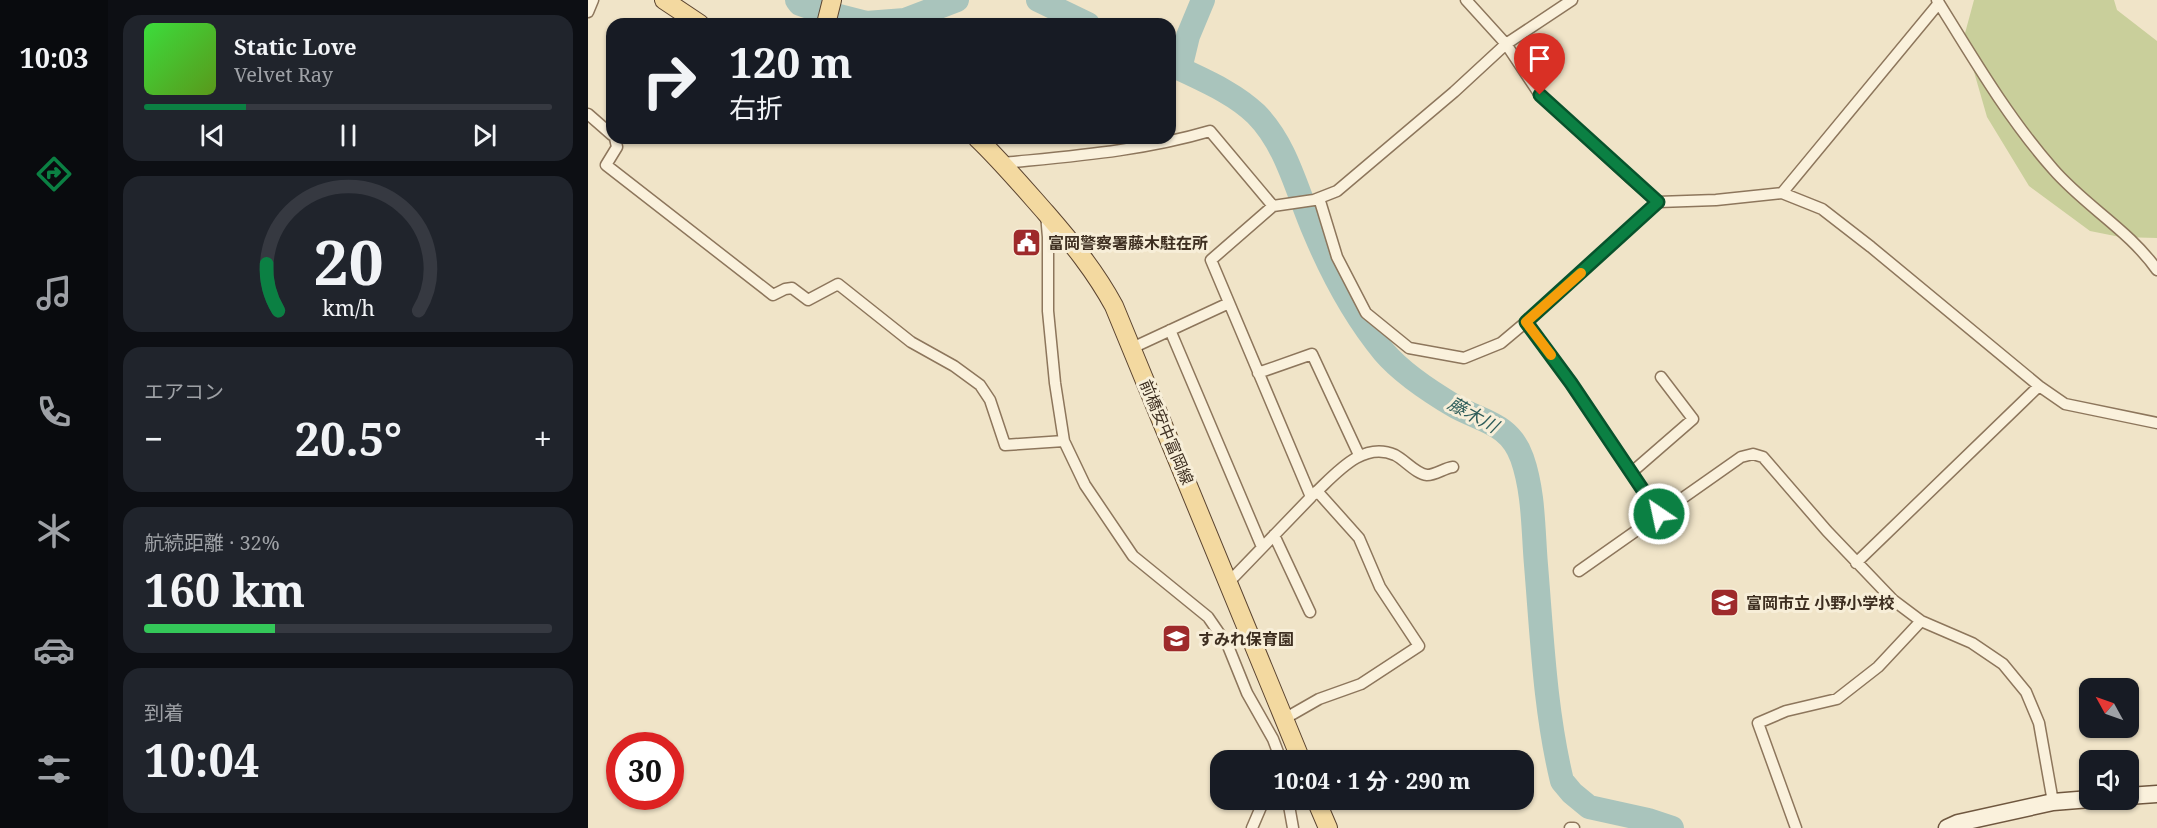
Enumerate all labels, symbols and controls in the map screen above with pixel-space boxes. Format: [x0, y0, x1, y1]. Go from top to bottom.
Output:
text: Static Love [234, 31, 357, 61]
text: 120 m [729, 33, 853, 90]
pin [1514, 33, 1565, 95]
text: 10:03 [19, 39, 89, 76]
icon: right [630, 42, 708, 120]
icon: arrive [1523, 42, 1556, 75]
text: Velvet Ray [234, 61, 333, 88]
text: 右折 [729, 89, 783, 126]
icon: previous [196, 119, 229, 152]
icon: pause [332, 119, 365, 152]
icon: next [468, 119, 501, 152]
icon: directions [33, 153, 75, 195]
text: 20 [313, 218, 383, 303]
public building icon: 富岡警察署藤木駐在所 [1011, 227, 1043, 259]
place label: 富岡警察署藤木駐在所 [1048, 232, 1208, 254]
icon: music [33, 272, 75, 314]
text: km/h [322, 293, 375, 322]
street label: 前橋安中富岡線 [1135, 376, 1199, 488]
text: エアコン [144, 378, 224, 405]
icon: phone [33, 391, 75, 433]
water label: 藤木川 [1444, 391, 1505, 439]
text: 20.5° [295, 408, 402, 469]
text: − [144, 416, 163, 461]
text: + [534, 416, 552, 461]
position arrow [1627, 482, 1691, 546]
icon: climate [33, 510, 75, 552]
text: 航続距離 · 32% [144, 529, 280, 556]
text: 160 km [144, 559, 305, 620]
school or university icon: 富岡市立 小野小学校 [1709, 587, 1741, 619]
place label: 富岡市立 小野小学校 [1746, 592, 1894, 614]
school or university icon: すみれ保育園 [1161, 623, 1193, 655]
place label: すみれ保育園 [1198, 628, 1294, 650]
icon: car [33, 629, 75, 671]
north arrow [2079, 678, 2139, 738]
map controls [2079, 678, 2139, 810]
text: 到着 [144, 699, 184, 726]
text: 10:04 [144, 729, 259, 790]
speed limit sign: 30 [606, 732, 684, 810]
icon: filters [33, 748, 75, 790]
button: sound [2079, 750, 2139, 810]
text: 10:04 · 1 分 · 290 m [1273, 765, 1471, 795]

